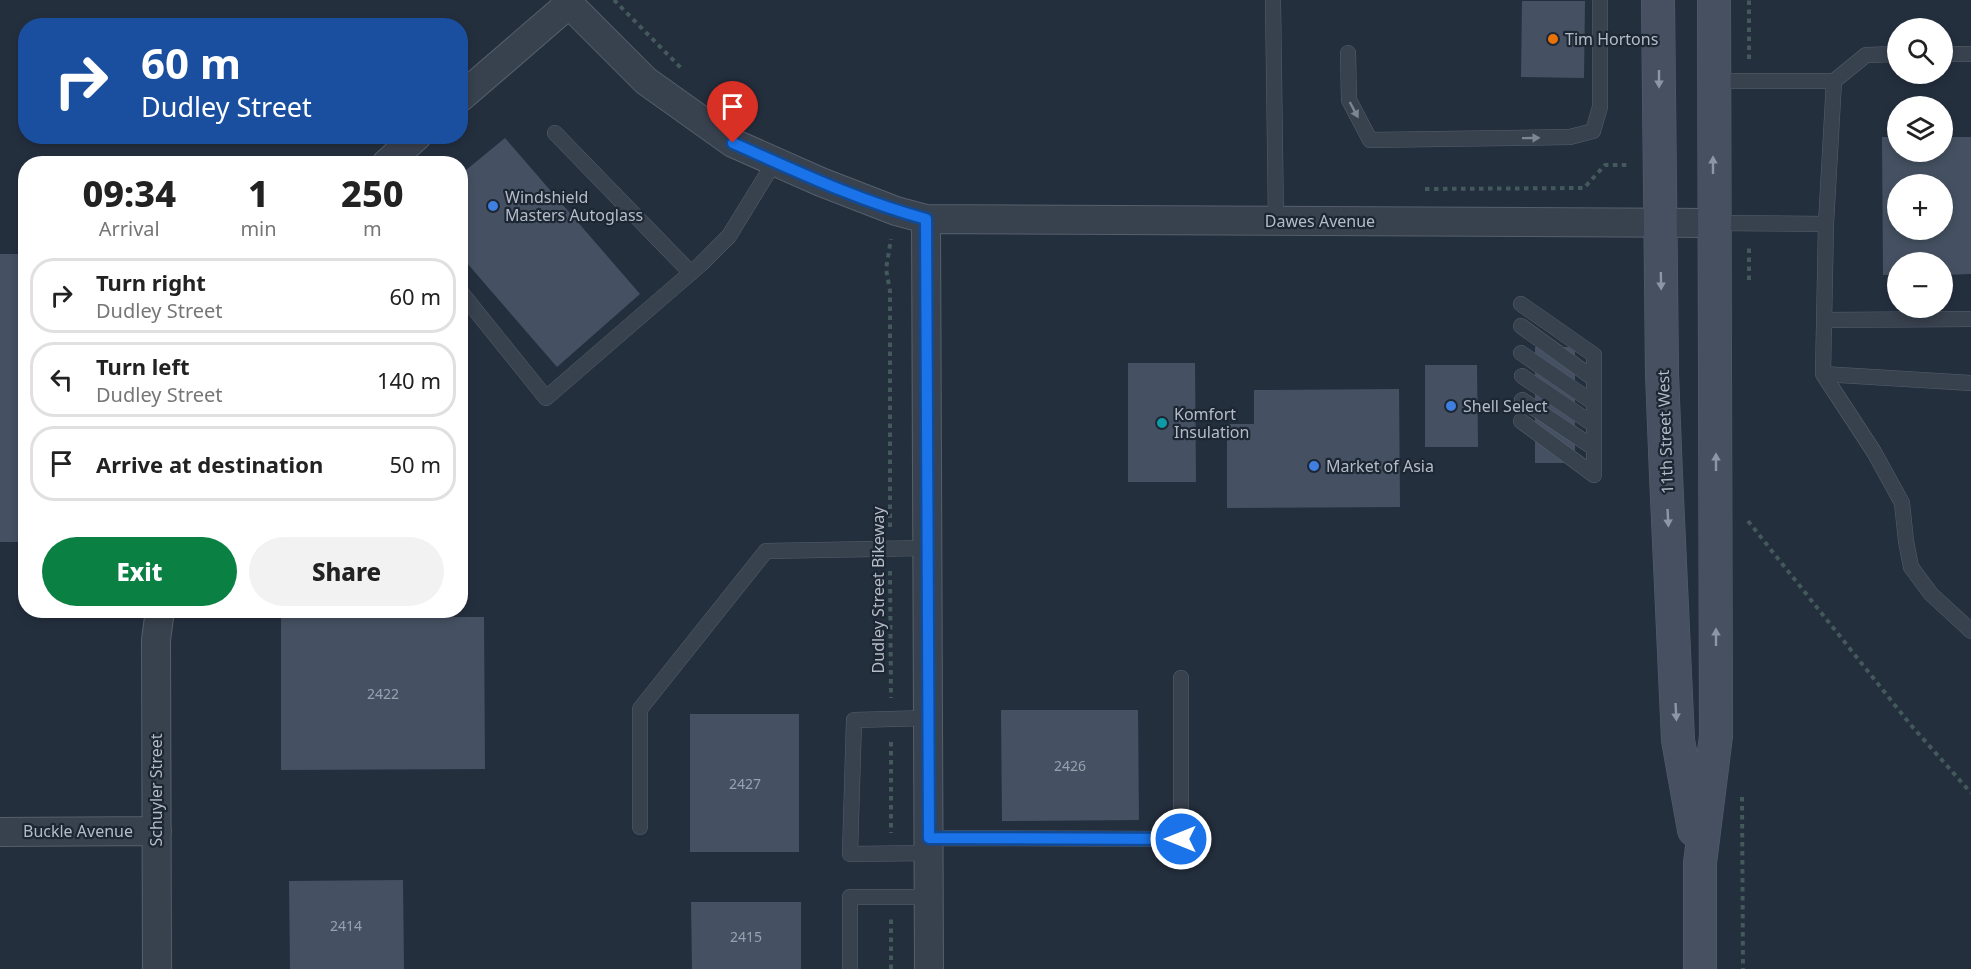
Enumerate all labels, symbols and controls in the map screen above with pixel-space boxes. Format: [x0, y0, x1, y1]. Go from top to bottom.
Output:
map controls [1887, 18, 1953, 318]
button: search [1887, 18, 1953, 84]
place label: Tim Hortons [1565, 28, 1658, 50]
marker: Tim Hortons [1546, 32, 1560, 46]
text: 60 m [141, 34, 241, 91]
icon: right [42, 42, 120, 120]
one-way arrow [1654, 70, 1664, 89]
pin [707, 81, 758, 143]
text: Dudley Street [141, 88, 312, 125]
icon: arrive [716, 90, 749, 123]
button: layers [1887, 96, 1953, 162]
one-way arrow [1349, 102, 1359, 119]
one-way arrow [1522, 133, 1541, 143]
one-way arrow [1708, 155, 1718, 174]
text: 09:34 [82, 169, 176, 218]
text: 1 [248, 169, 269, 218]
text: 250 [341, 169, 404, 218]
button: + [1887, 174, 1953, 240]
place label: Windshield Masters Autoglass [505, 186, 643, 226]
marker: Windshield Masters Autoglass [486, 199, 500, 213]
street label: Dawes Avenue [1265, 210, 1375, 232]
text: Arrival [99, 215, 160, 242]
text: min [240, 215, 277, 242]
text: m [363, 215, 382, 242]
button: − [1887, 252, 1953, 318]
text: Turn right [96, 267, 206, 297]
one-way arrow [1656, 271, 1666, 290]
icon: right [45, 279, 78, 312]
text: 60 m [390, 281, 441, 311]
text: Dudley Street [96, 297, 223, 324]
text: Turn left [96, 351, 190, 381]
icon: left [45, 363, 78, 396]
text: 140 m [377, 365, 441, 395]
street label: 11th Street West [1652, 369, 1678, 494]
text: Dudley Street [96, 381, 223, 408]
place label: Shell Select [1463, 395, 1548, 417]
marker: Shell Select [1444, 399, 1458, 413]
place label: Komfort Insulation [1174, 403, 1249, 443]
marker: Komfort Insulation [1155, 416, 1169, 430]
icon: arrive [45, 447, 78, 480]
text: Arrive at destination [96, 449, 323, 479]
text: 50 m [390, 449, 441, 479]
one-way arrow [1711, 452, 1721, 471]
place label: Market of Asia [1326, 455, 1434, 477]
marker: Market of Asia [1307, 459, 1321, 473]
street label: Dudley Street Bikeway [867, 506, 889, 673]
one-way arrow [1663, 508, 1672, 527]
button: Exit [42, 537, 237, 606]
button: Share [249, 537, 444, 606]
one-way arrow [1711, 628, 1721, 647]
house number: 2422 [367, 684, 399, 703]
one-way arrow [1672, 703, 1681, 722]
street label: Schuyler Street [145, 733, 167, 847]
house number: 2426 [1054, 756, 1086, 775]
house number: 2427 [729, 774, 761, 793]
position arrow [1149, 807, 1213, 871]
street label: Buckle Avenue [23, 820, 133, 842]
house number: 2414 [330, 916, 362, 935]
house number: 2415 [730, 927, 762, 946]

